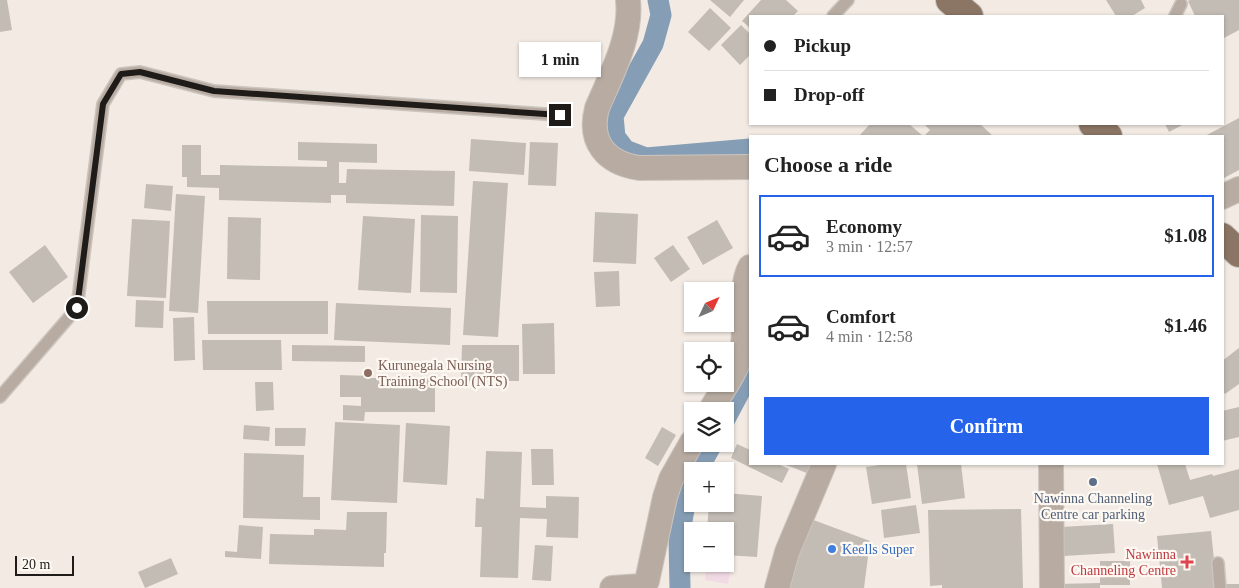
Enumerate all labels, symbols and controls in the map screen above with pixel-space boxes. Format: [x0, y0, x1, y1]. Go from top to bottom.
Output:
text: Pickup [794, 35, 851, 56]
callout: 1 min [519, 42, 601, 78]
text: 1 min [541, 51, 579, 68]
text: Drop-off [794, 84, 864, 105]
route end [549, 104, 571, 126]
text: Choose a ride [764, 152, 892, 177]
icon: car [766, 214, 811, 259]
text: Economy [826, 216, 902, 237]
text: $1.08 [1164, 225, 1207, 246]
text: 3 min · 12:57 [826, 238, 913, 255]
north arrow [684, 282, 734, 332]
map controls [684, 282, 734, 572]
route start [66, 297, 88, 319]
icon: car [766, 304, 811, 349]
text: Comfort [826, 306, 896, 327]
text: $1.46 [1164, 315, 1207, 336]
text: 4 min · 12:58 [826, 328, 913, 345]
button: locate [684, 342, 734, 392]
place label: Kurunegala Nursing Training School (NTS) [378, 358, 508, 390]
marker: Kurunegala Nursing Training School (NTS) [362, 367, 374, 379]
button: Confirm [764, 397, 1209, 455]
button: layers [684, 402, 734, 452]
button: + [684, 462, 734, 512]
marker: Nawinna Channeling Centre car parking [1087, 476, 1099, 488]
place label: Nawinna Channeling Centre car parking [1034, 491, 1152, 522]
button: − [684, 522, 734, 572]
place label: Keells Super [842, 542, 914, 557]
marker: Keells Super [826, 543, 838, 555]
place label: Nawinna Channeling Centre [1071, 547, 1177, 578]
scale bar [15, 553, 74, 576]
marker: Nawinna Channeling Centre [1180, 555, 1194, 569]
text: 20 m [22, 557, 50, 572]

